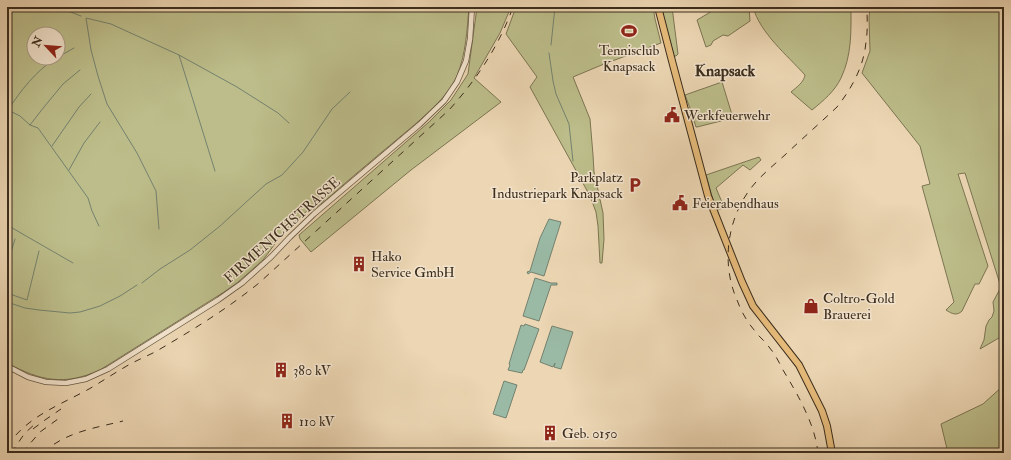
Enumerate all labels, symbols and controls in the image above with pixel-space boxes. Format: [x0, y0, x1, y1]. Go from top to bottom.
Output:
sports icon: Tennisclub Knapsack [620, 22, 638, 40]
north arrow [26, 26, 66, 66]
text: N [29, 34, 46, 50]
place label: Tennisclub Knapsack [599, 42, 659, 76]
district label: Knapsack [695, 61, 755, 82]
public building icon: Werkfeuerwehr [663, 106, 681, 124]
place label: Werkfeuerwehr [683, 107, 771, 124]
place label: Parkplatz Industriepark Knapsack [492, 169, 623, 203]
street label: FIRMENICHSTRASSE [220, 173, 344, 287]
parking icon: Parkplatz Industriepark Knapsack [626, 176, 644, 194]
public building icon: Feierabendhaus [671, 194, 689, 212]
place label: Feierabendhaus [692, 195, 779, 212]
place label: Hako Service GmbH [371, 248, 455, 281]
building icon: Hako Service GmbH [350, 255, 368, 273]
place label: Coltro-Gold Brauerei [823, 290, 895, 323]
shop icon: Coltro-Gold Brauerei [802, 297, 820, 315]
building icon: 380 kV [272, 361, 290, 379]
place label: 380 kV [293, 362, 332, 379]
building icon: 110 kV [278, 412, 296, 430]
place label: 110 kV [299, 413, 336, 430]
building icon: Geb. 0150 [541, 424, 559, 442]
place label: Geb. 0150 [562, 425, 617, 442]

